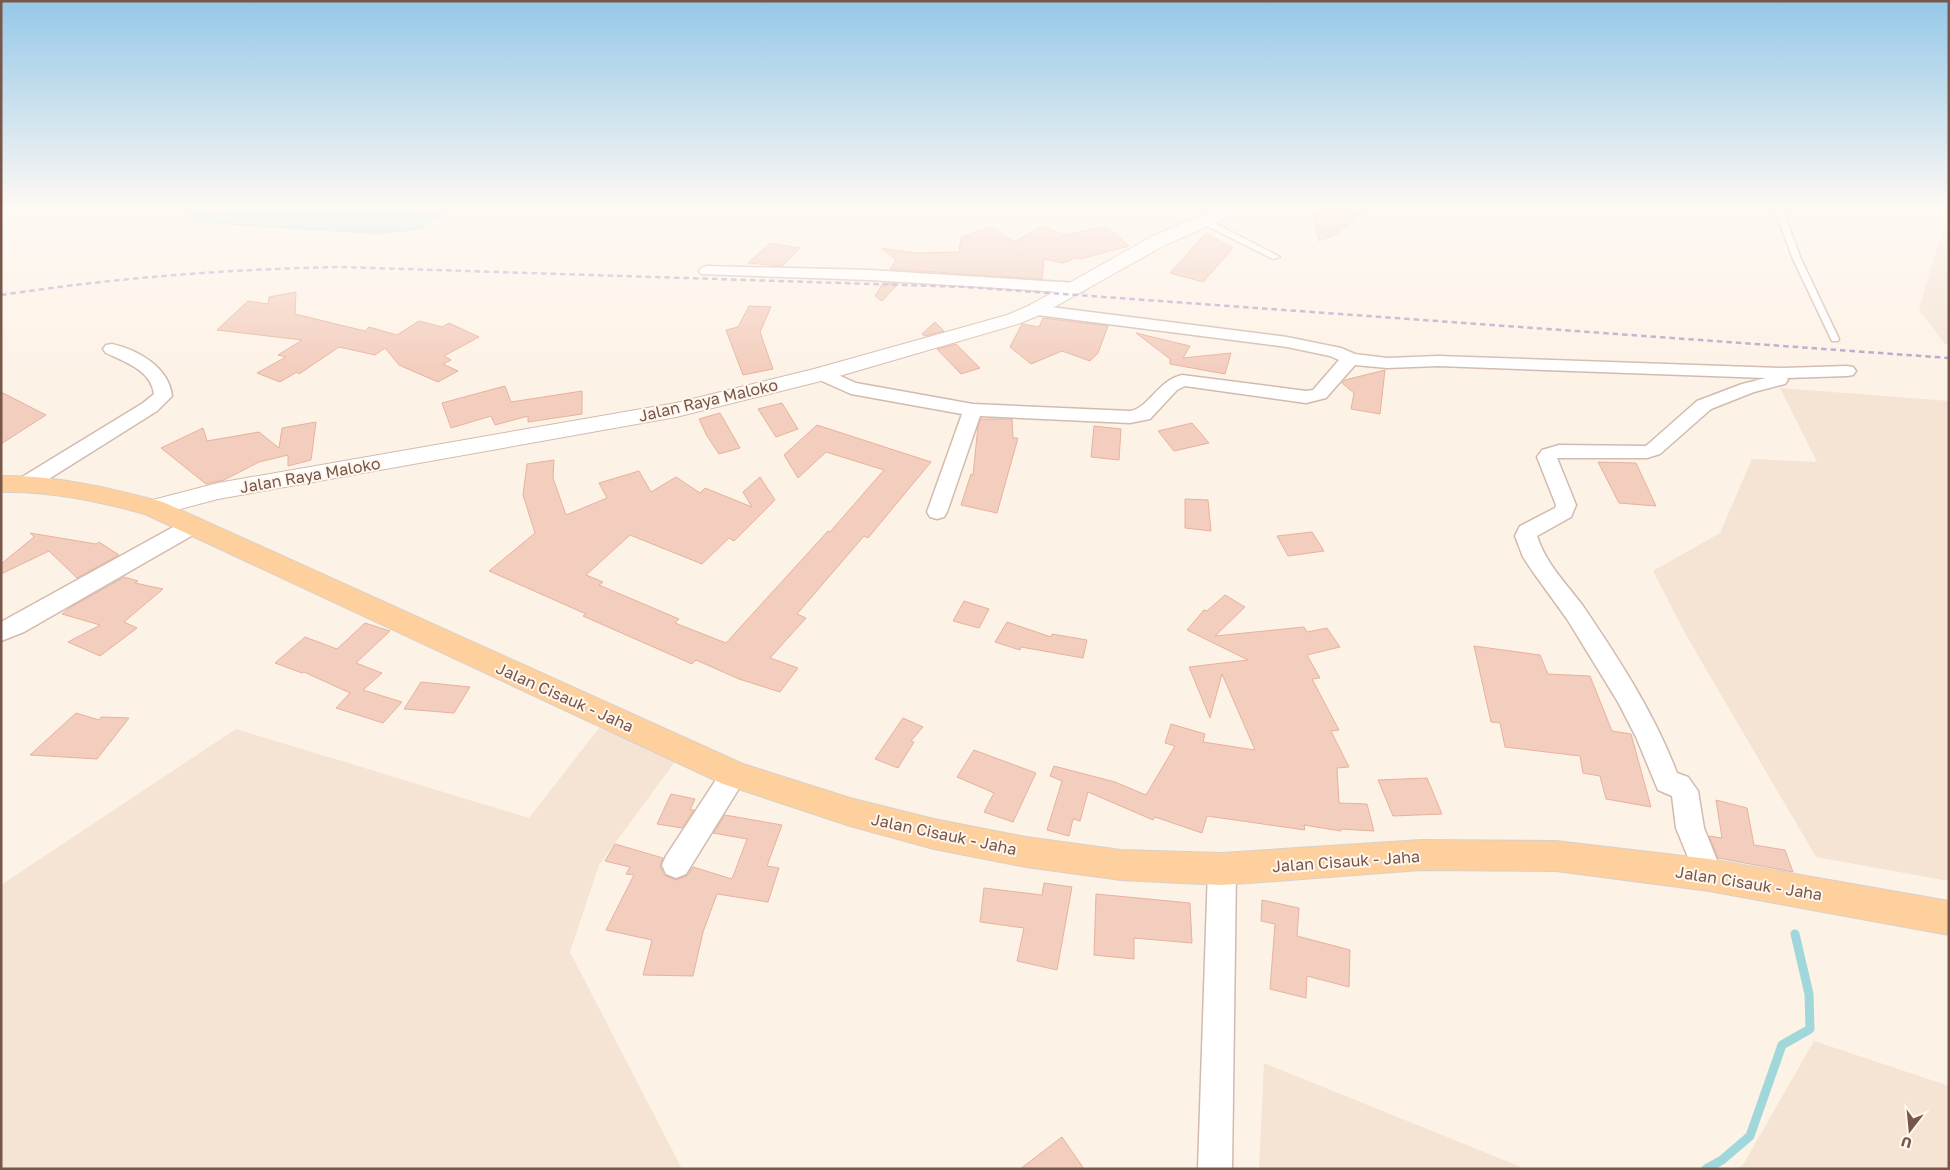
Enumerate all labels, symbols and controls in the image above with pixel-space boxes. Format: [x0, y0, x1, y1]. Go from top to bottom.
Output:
street label: Jalan Raya Maloko [636, 374, 780, 426]
street label: Jalan Raya Maloko [238, 453, 382, 497]
street label: Jalan Cisauk - Jaha [493, 658, 637, 736]
street label: Jalan Cisauk - Jaha [869, 809, 1019, 859]
street label: Jalan Cisauk - Jaha [1271, 846, 1421, 876]
street label: Jalan Cisauk - Jaha [1674, 862, 1824, 904]
north arrow [1885, 1105, 1935, 1155]
text: U [1899, 1133, 1914, 1153]

